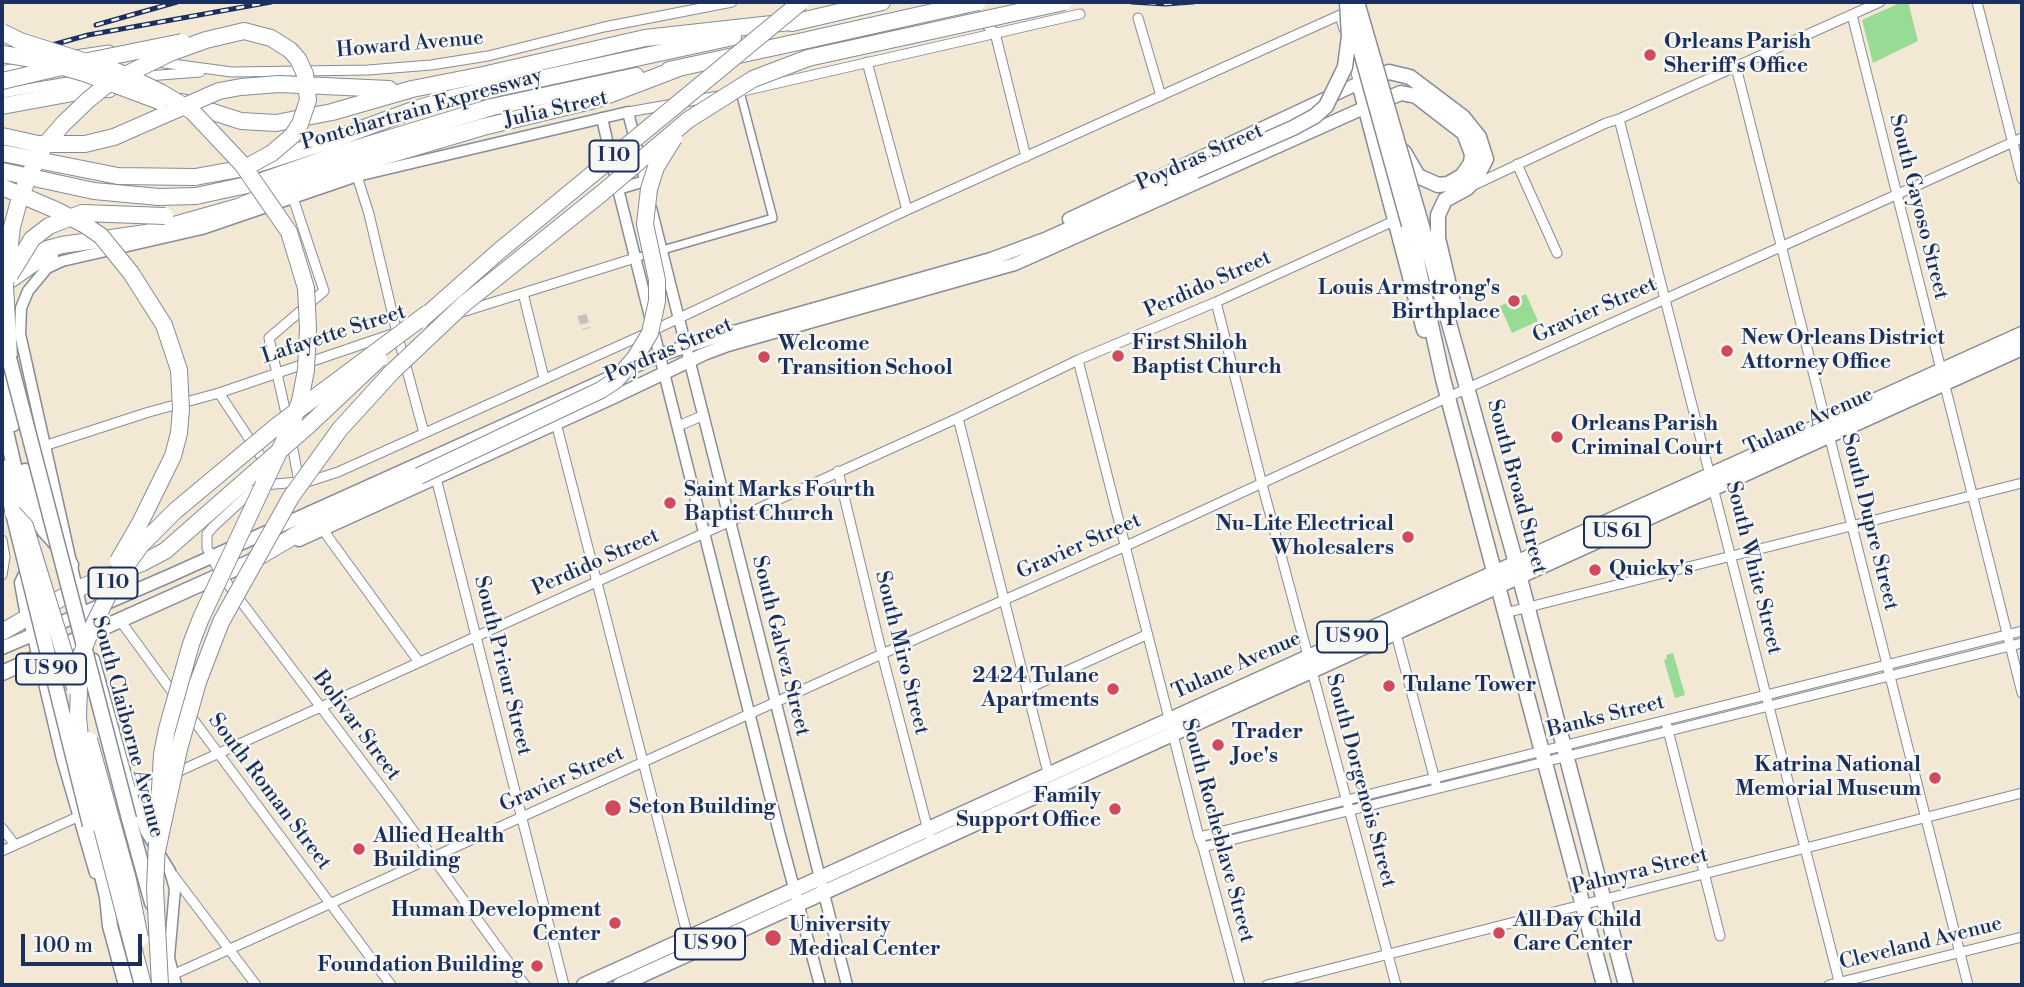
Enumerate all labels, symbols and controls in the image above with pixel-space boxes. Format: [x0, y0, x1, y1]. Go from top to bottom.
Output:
street label: Howard Avenue [335, 26, 485, 64]
place label: Orleans Parish Sheriff's Office [1664, 30, 1811, 80]
marker: Orleans Parish Sheriff's Office [1642, 47, 1658, 63]
street label: Pontchartrain Expressway [299, 64, 545, 156]
street label: Julia Street [501, 86, 611, 134]
street label: South Gayoso Street [1883, 112, 1953, 302]
street label: Poydras Street [1133, 119, 1267, 197]
road number: I 10 [590, 140, 638, 172]
street label: Perdido Street [1141, 246, 1275, 324]
street label: Gravier Street [1529, 272, 1661, 350]
place label: Louis Armstrong's Birthplace [1318, 276, 1500, 326]
marker: Louis Armstrong's Birthplace [1506, 293, 1522, 309]
street label: Lafayette Street [259, 300, 409, 370]
street label: Poydras Street [601, 313, 737, 389]
place label: New Orleans District Attorney Office [1741, 326, 1945, 376]
place label: First Shiloh Baptist Church [1132, 331, 1281, 381]
place label: Welcome Transition School [778, 332, 953, 382]
marker: New Orleans District Attorney Office [1719, 343, 1735, 359]
marker: First Shiloh Baptist Church [1110, 348, 1126, 364]
marker: Welcome Transition School [756, 349, 772, 365]
street label: Tulane Avenue [1741, 382, 1877, 462]
street label: South Broad Street [1481, 397, 1551, 577]
place label: Orleans Parish Criminal Court [1571, 412, 1723, 462]
marker: Orleans Parish Criminal Court [1549, 429, 1565, 445]
street label: South Dupre Street [1835, 431, 1903, 613]
place label: Saint Marks Fourth Baptist Church [684, 478, 875, 528]
street label: South White Street [1719, 479, 1787, 657]
marker: Saint Marks Fourth Baptist Church [662, 495, 678, 511]
street label: Gravier Street [1013, 508, 1145, 586]
place label: Nu-Lite Electrical Wholesalers [1215, 512, 1394, 562]
road number: US 61 [1584, 516, 1650, 548]
street label: Perdido Street [529, 524, 663, 602]
marker: Nu-Lite Electrical Wholesalers [1400, 529, 1416, 545]
street label: South Galvez Street [745, 553, 815, 739]
place label: Quicky's [1609, 557, 1693, 583]
marker: Quicky's [1587, 562, 1603, 578]
road number: I 10 [88, 568, 138, 598]
street label: South Miro Street [868, 569, 934, 737]
street label: South Prieur Street [467, 574, 537, 758]
street label: South Claiborne Avenue [85, 613, 169, 841]
road number: US 90 [1317, 622, 1387, 652]
street label: Tulane Avenue [1169, 626, 1305, 706]
road number: US 90 [16, 654, 86, 684]
place label: 2424 Tulane Apartments [972, 664, 1099, 714]
street label: Bolivar Street [306, 666, 406, 786]
street label: South Dorgenois Street [1319, 671, 1401, 891]
place label: Tulane Tower [1403, 673, 1536, 699]
marker: Tulane Tower [1381, 678, 1397, 694]
marker: 2424 Tulane Apartments [1105, 681, 1121, 697]
street label: Banks Street [1545, 690, 1667, 744]
street label: South Roman Street [202, 709, 336, 875]
street label: South Rocheblave Street [1175, 716, 1259, 946]
place label: Trader Joe's [1232, 720, 1303, 770]
marker: Trader Joe's [1210, 737, 1226, 753]
street label: Gravier Street [496, 741, 628, 819]
place label: Katrina National Memorial Museum [1735, 753, 1921, 803]
marker: Katrina National Memorial Museum [1927, 770, 1943, 786]
place label: Family Support Office [956, 784, 1101, 834]
place label: Seton Building [629, 795, 775, 821]
marker: Seton Building [603, 798, 623, 818]
marker: Family Support Office [1107, 801, 1123, 817]
place label: Allied Health Building [373, 824, 504, 874]
marker: Allied Health Building [351, 841, 367, 857]
street label: Palmyra Street [1569, 843, 1711, 901]
place label: Human Development Center [391, 898, 601, 948]
place label: All Day Child Care Center [1513, 908, 1642, 958]
street label: Cleveland Avenue [1837, 912, 2005, 976]
place label: University Medical Center [789, 913, 941, 963]
marker: Human Development Center [607, 915, 623, 931]
scale bar [24, 920, 145, 964]
marker: All Day Child Care Center [1491, 925, 1507, 941]
road number: US 90 [675, 928, 745, 960]
marker: University Medical Center [763, 928, 783, 948]
text: 100 m [34, 933, 93, 959]
place label: Foundation Building [317, 953, 523, 979]
marker: Foundation Building [529, 958, 545, 974]

